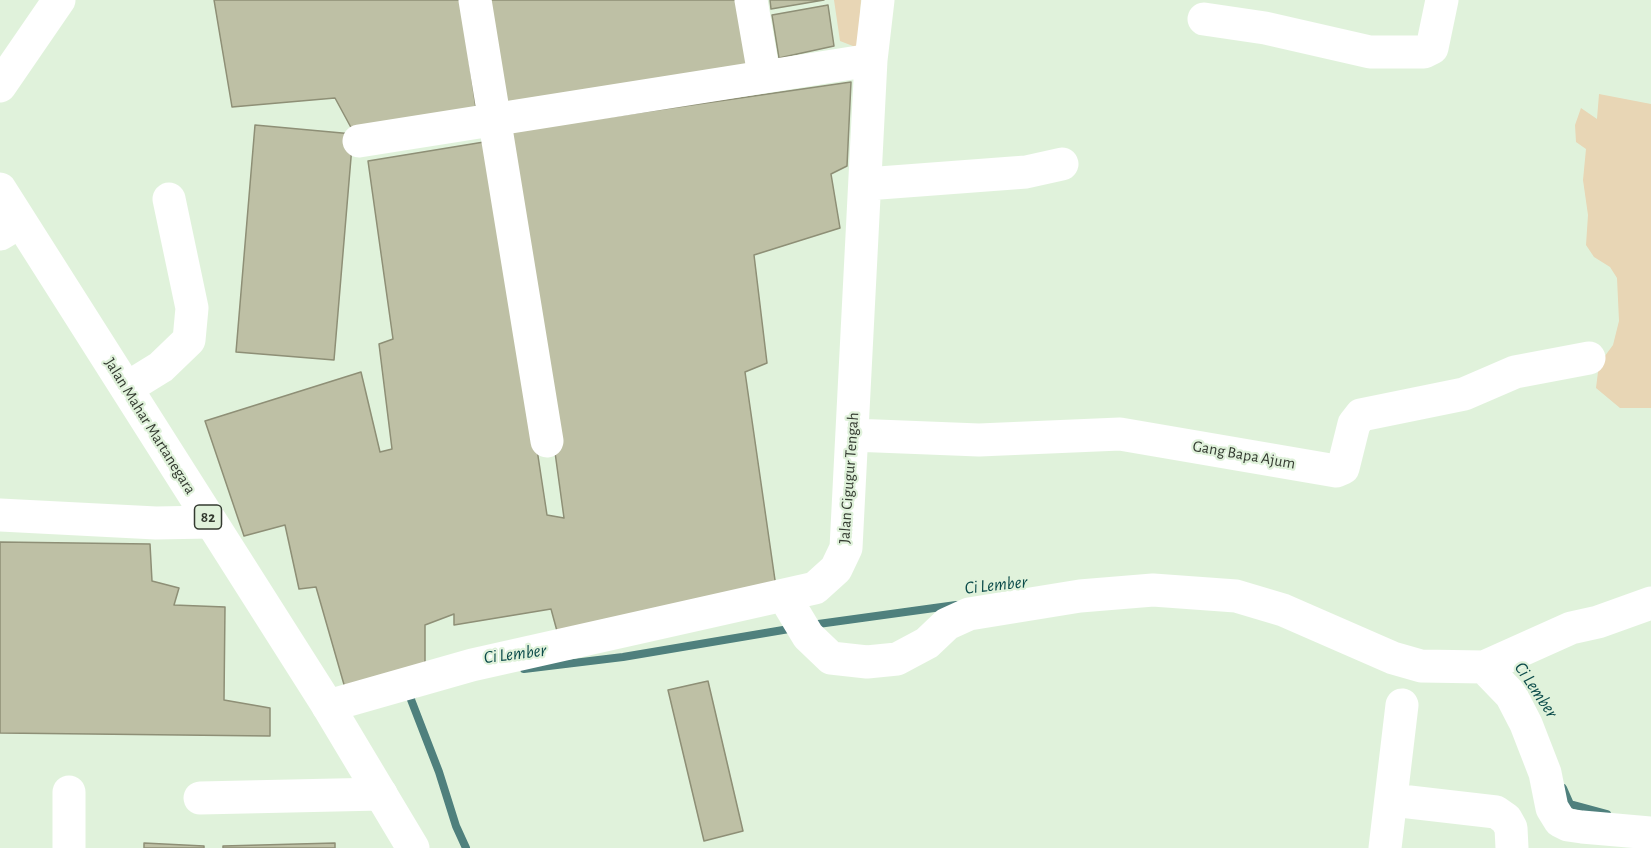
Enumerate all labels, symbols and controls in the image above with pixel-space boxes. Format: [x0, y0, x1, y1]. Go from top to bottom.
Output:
street label: Jalan Mahar Martanegara [100, 354, 200, 498]
street label: Jalan Cigugur Tengah [835, 412, 863, 544]
street label: Gang Bapa Ajum [1191, 437, 1297, 473]
road number: 82 [194, 505, 222, 529]
water label: Ci Lember [964, 571, 1028, 599]
water label: Ci Lember [482, 639, 548, 669]
water label: Ci Lember [1509, 658, 1563, 722]

